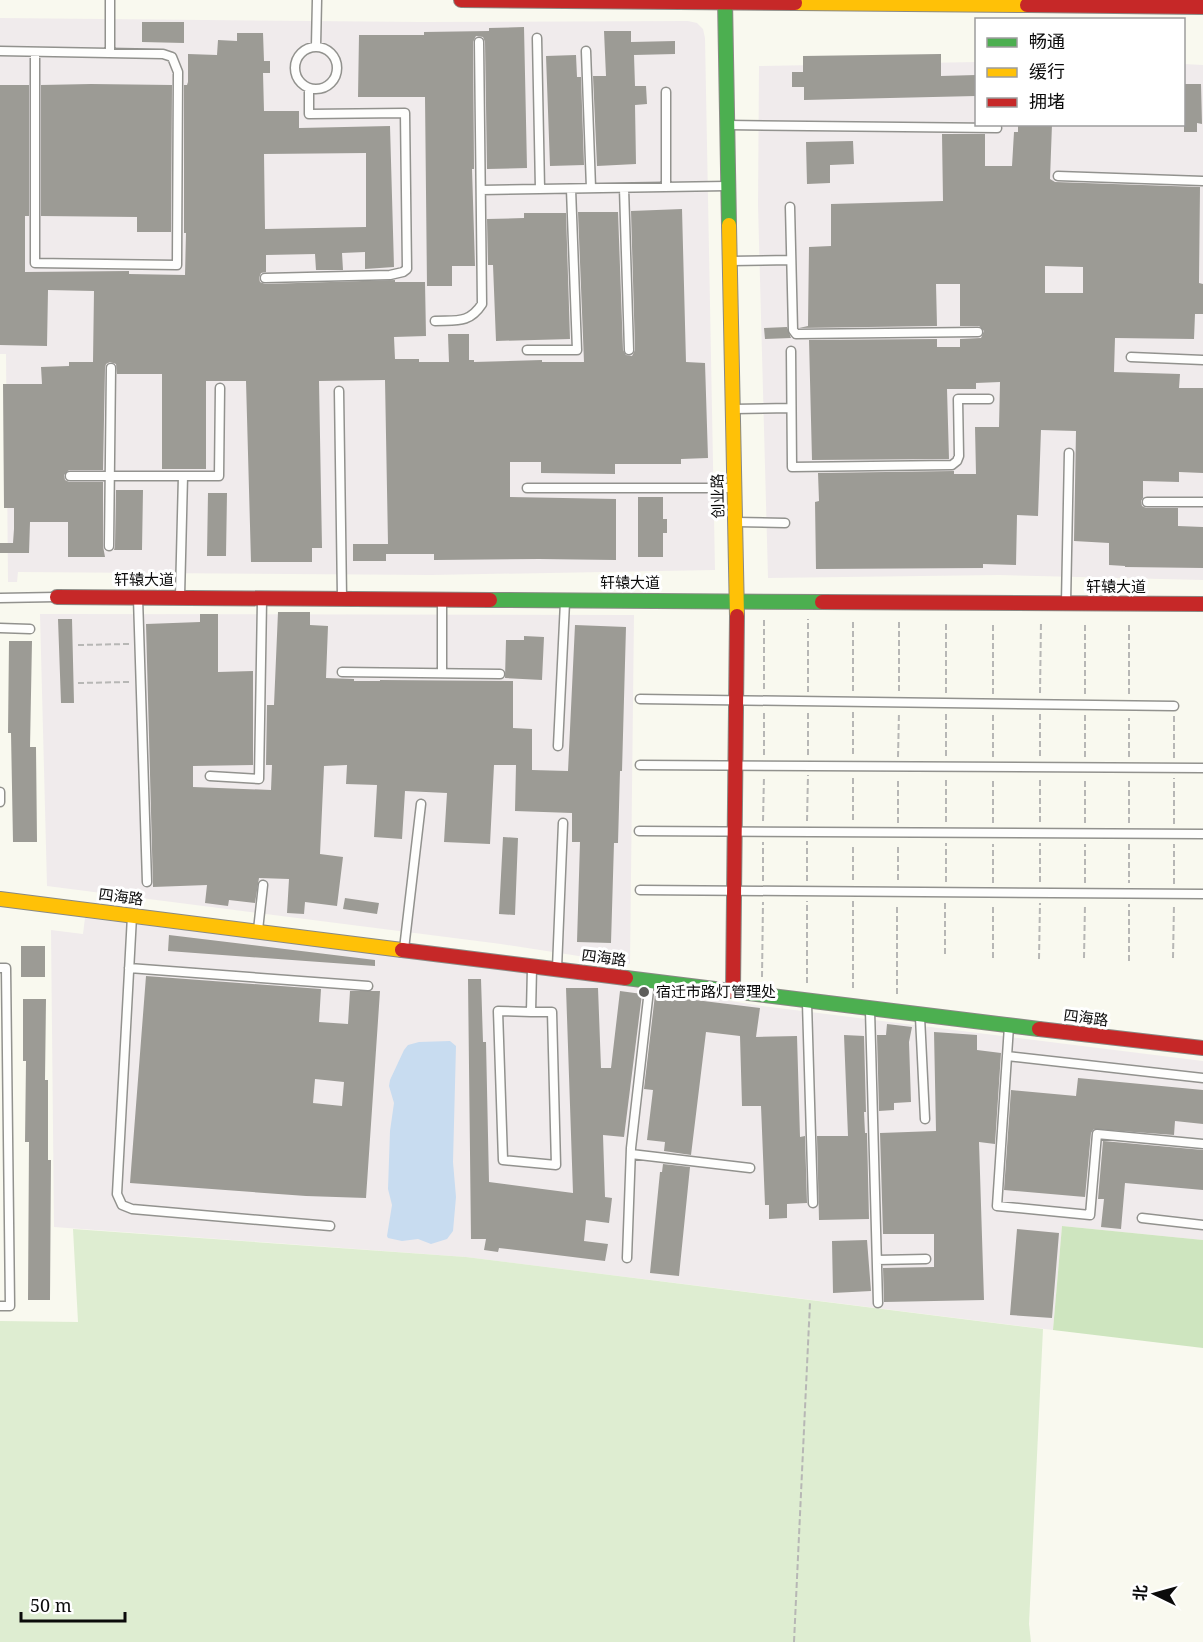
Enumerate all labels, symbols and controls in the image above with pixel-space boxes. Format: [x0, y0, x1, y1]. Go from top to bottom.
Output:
legend [975, 18, 1185, 126]
text: 畅通 [1029, 29, 1065, 53]
text: 缓行 [1029, 59, 1065, 83]
text: 拥堵 [1029, 89, 1065, 113]
street label: 创业路 [707, 473, 727, 519]
street label: 轩辕大道 [114, 569, 174, 589]
street label: 轩辕大道 [600, 572, 660, 592]
street label: 轩辕大道 [1086, 576, 1146, 596]
street label: 四海路 [98, 883, 145, 909]
street label: 四海路 [581, 944, 628, 970]
place label: 宿迁市路灯管理处 [656, 981, 776, 1001]
marker: 宿迁市路灯管理处 [637, 985, 651, 999]
street label: 四海路 [1063, 1004, 1110, 1030]
north arrow [1125, 1564, 1185, 1624]
text: 北 [1128, 1584, 1152, 1602]
scale bar [21, 1585, 124, 1623]
text: 50 m [30, 1593, 72, 1617]

